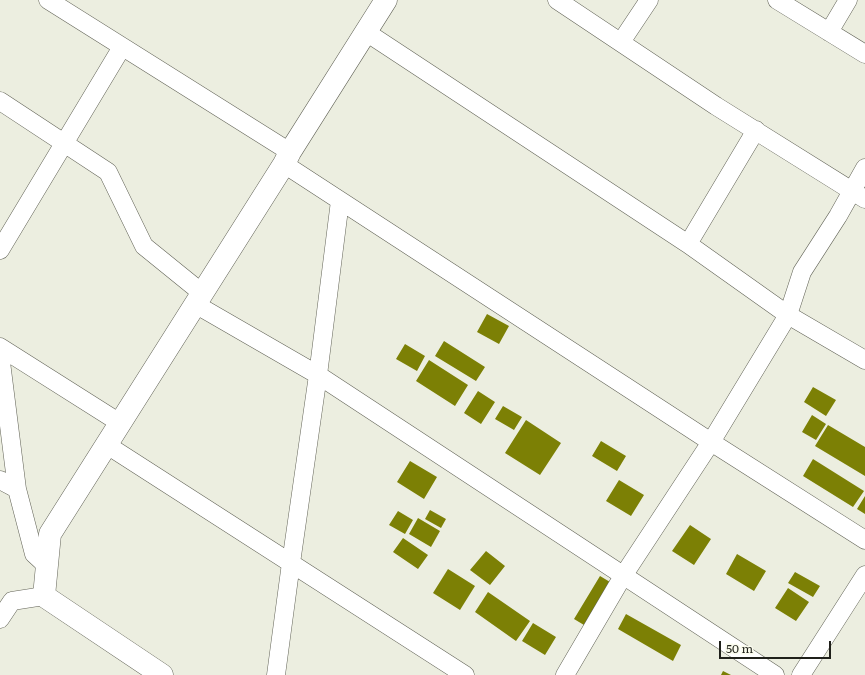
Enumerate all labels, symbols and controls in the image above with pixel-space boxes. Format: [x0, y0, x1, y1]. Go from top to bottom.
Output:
scale bar [721, 633, 833, 659]
text: 50 m [726, 639, 753, 657]

